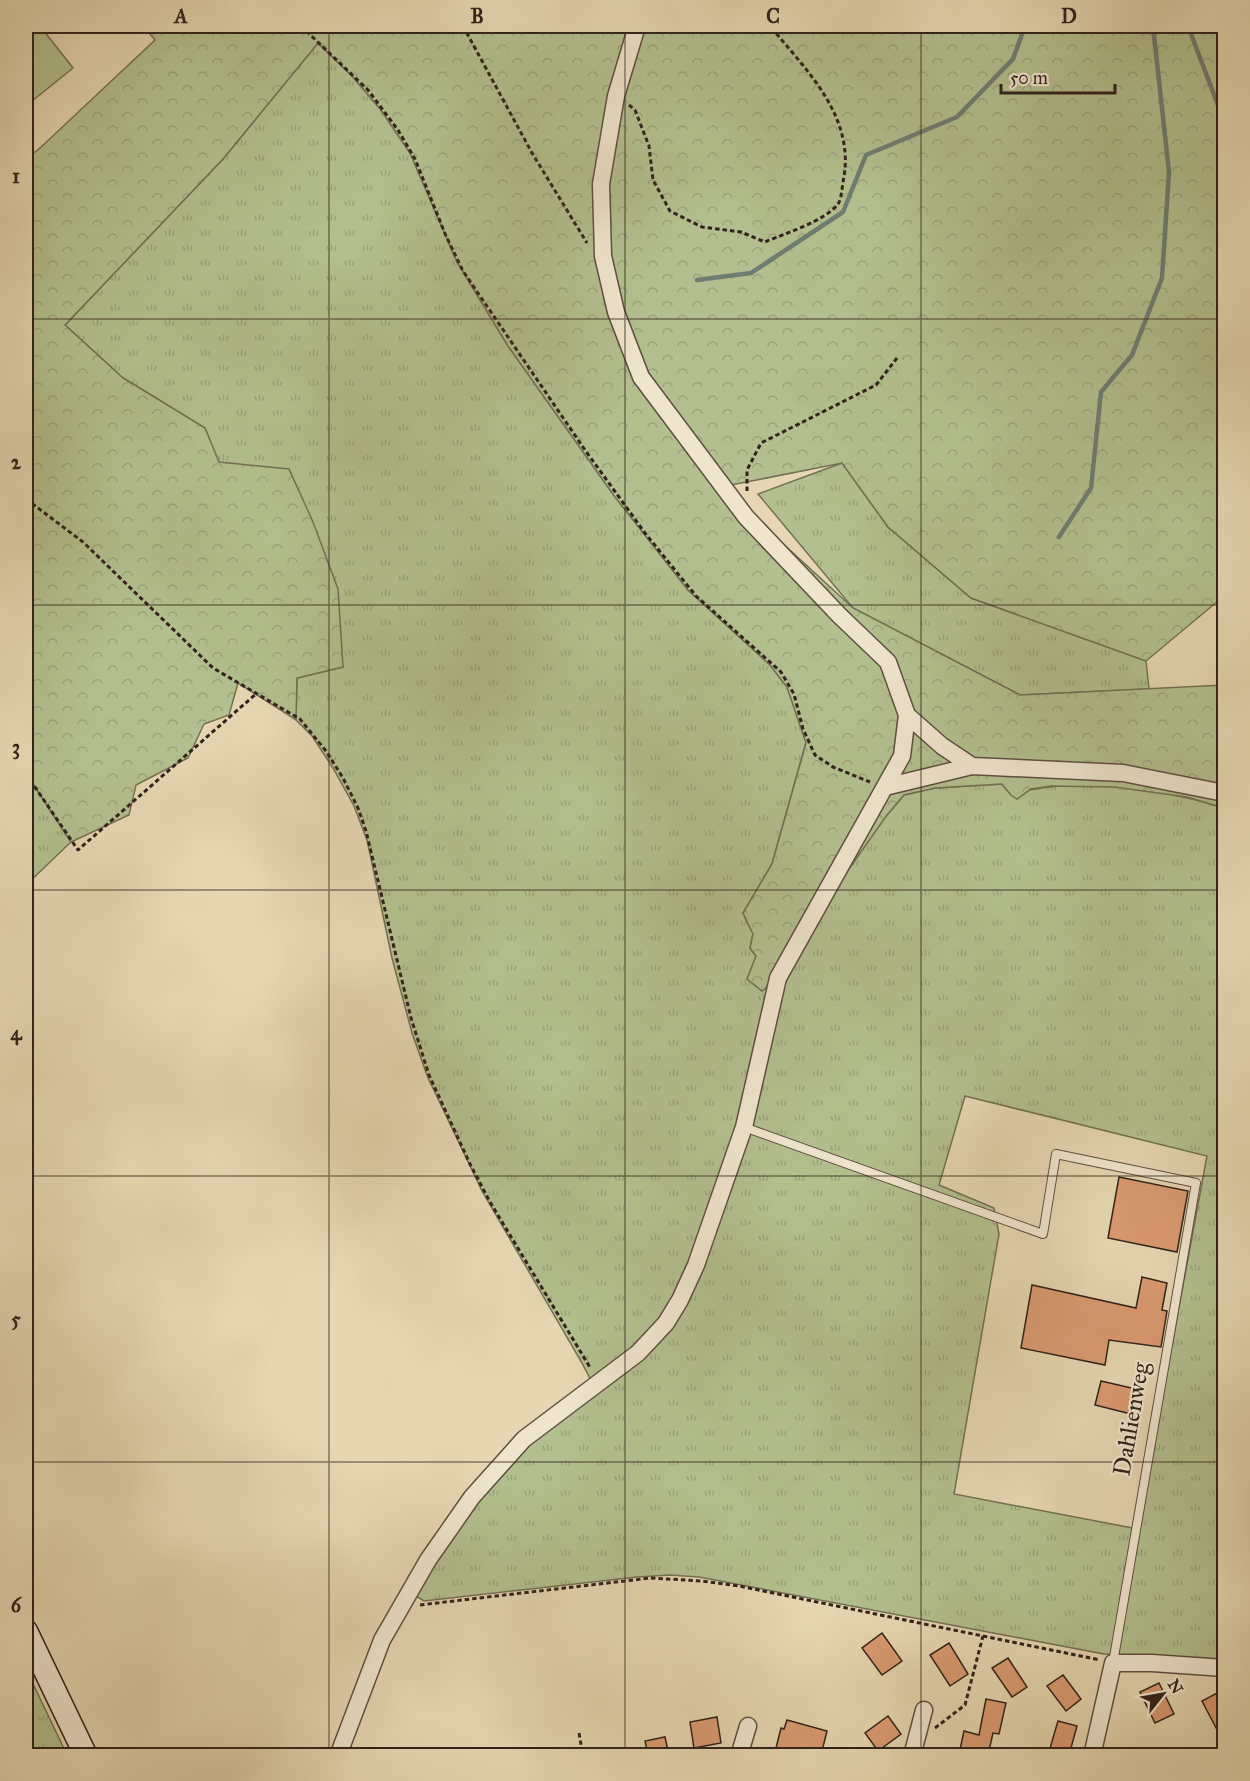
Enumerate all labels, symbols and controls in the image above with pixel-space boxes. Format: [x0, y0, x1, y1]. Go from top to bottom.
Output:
text: A [172, 4, 188, 28]
text: B [470, 4, 484, 28]
text: C [766, 4, 780, 28]
text: D [1061, 4, 1077, 28]
scale bar [1001, 57, 1115, 95]
text: 50 m [1010, 67, 1048, 89]
text: 1 [12, 164, 20, 188]
text: 2 [11, 450, 22, 474]
text: 3 [12, 735, 20, 760]
text: 4 [10, 1021, 22, 1046]
text: 5 [11, 1307, 21, 1331]
street label: Dahlienweg [1106, 1359, 1156, 1478]
text: 6 [11, 1593, 23, 1617]
north arrow [1133, 1664, 1193, 1724]
text: N [1164, 1676, 1187, 1698]

